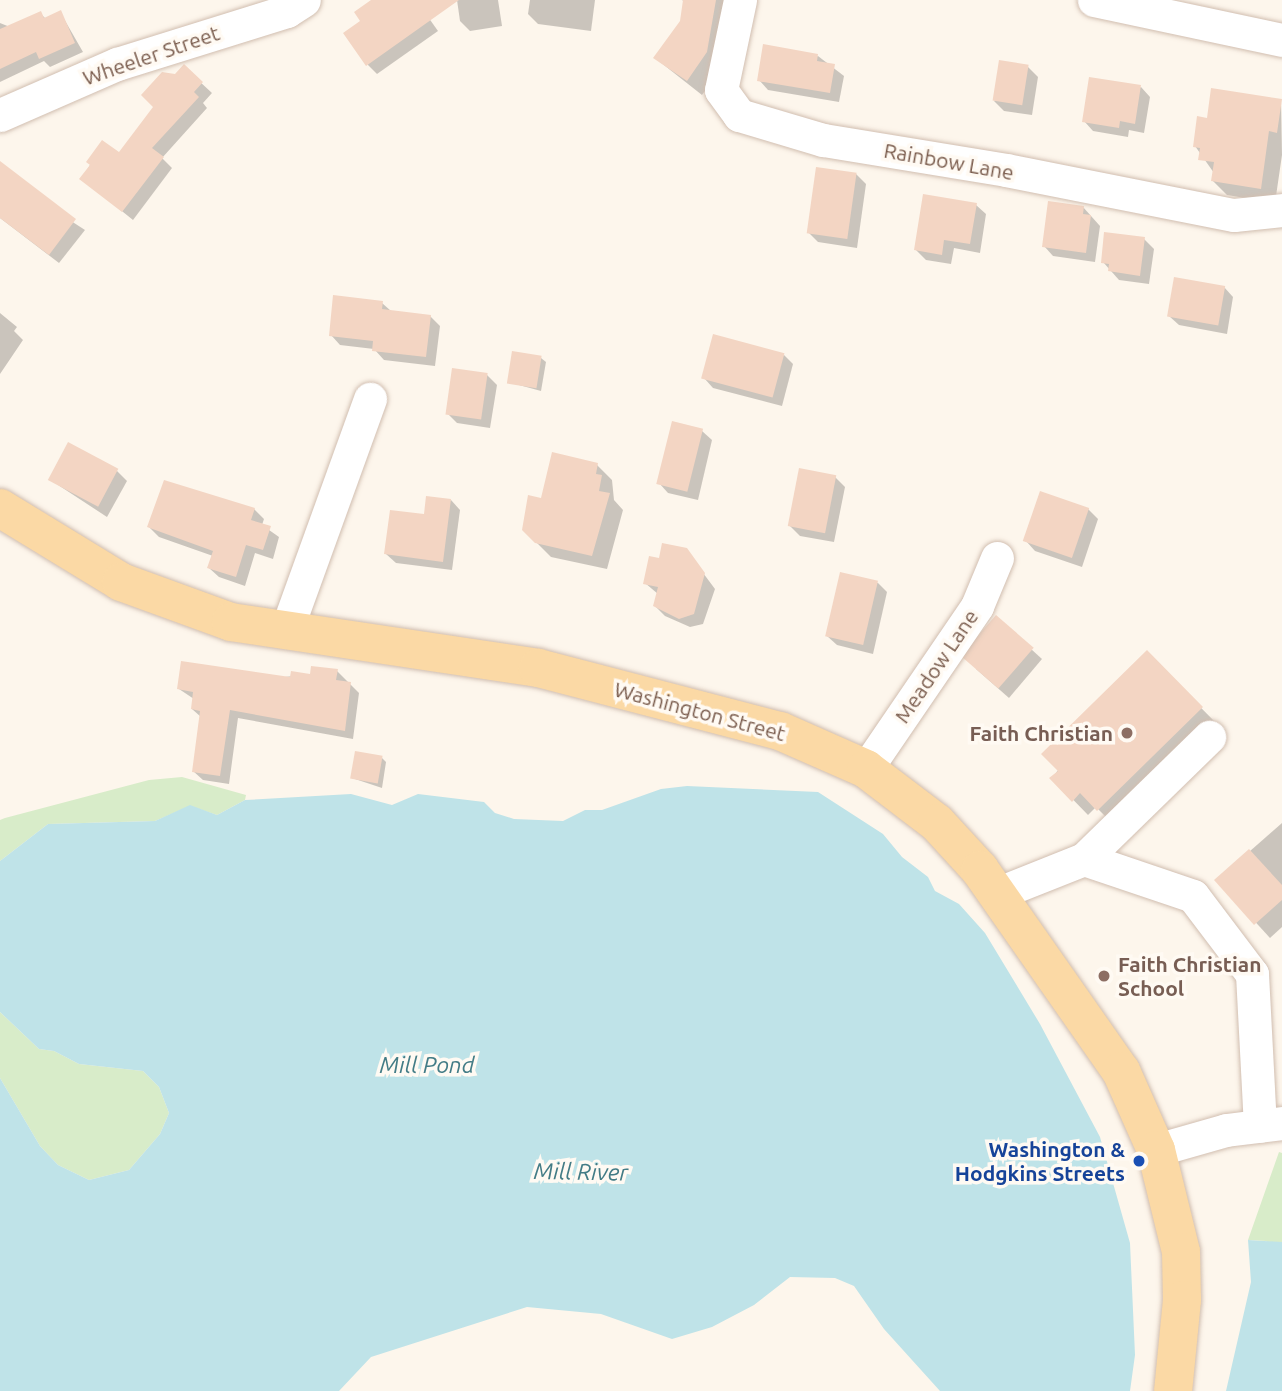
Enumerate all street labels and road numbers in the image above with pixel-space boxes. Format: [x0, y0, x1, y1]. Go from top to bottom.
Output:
street label: Wheeler Street [79, 20, 223, 90]
street label: Rainbow Lane [882, 137, 1016, 185]
street label: Meadow Lane [889, 604, 983, 728]
street label: Washington Street [612, 676, 788, 746]

